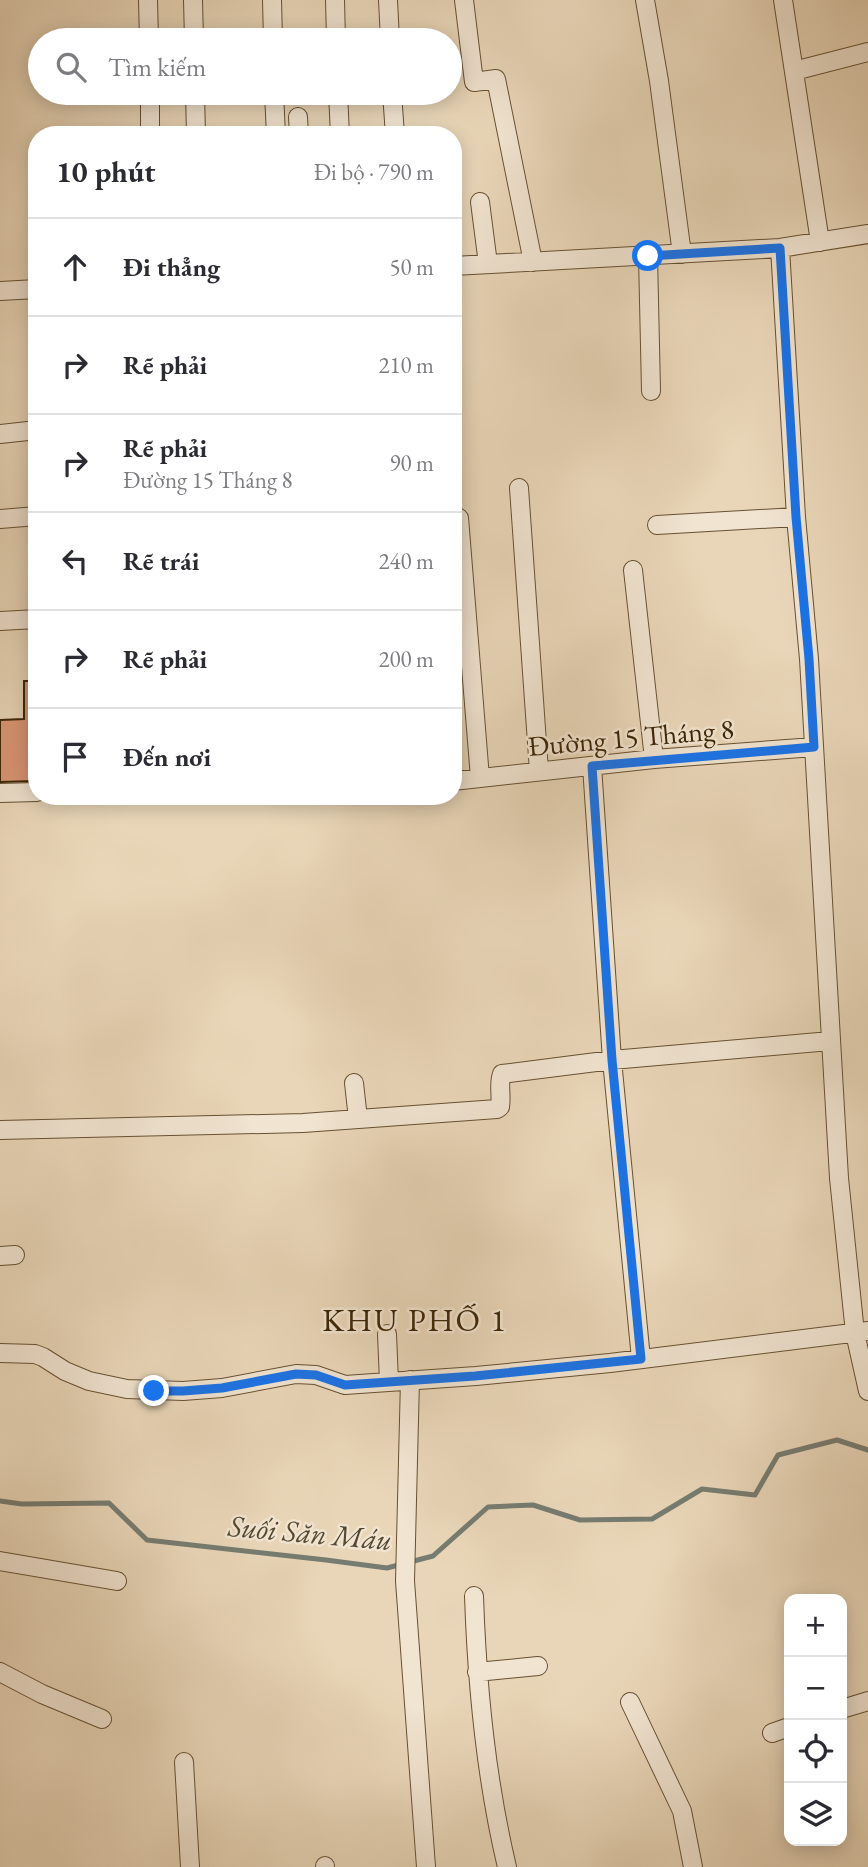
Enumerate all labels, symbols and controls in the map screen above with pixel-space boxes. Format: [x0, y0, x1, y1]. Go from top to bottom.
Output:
search box [28, 28, 462, 105]
icon: search [52, 48, 90, 86]
text: Tìm kiếm [108, 50, 206, 84]
text: 10 phút [56, 152, 155, 191]
text: Đi bộ · 790 m [314, 157, 434, 187]
route start [632, 240, 663, 271]
icon: ahead [56, 248, 94, 286]
text: Đi thẳng [123, 250, 220, 284]
text: 50 m [389, 252, 434, 282]
icon: right [56, 346, 94, 384]
text: Rẽ phải [123, 348, 207, 382]
text: 210 m [378, 350, 434, 380]
text: Rẽ phải [123, 431, 207, 465]
icon: right [56, 444, 94, 482]
text: 90 m [389, 448, 434, 478]
text: Đường 15 Tháng 8 [123, 465, 293, 495]
icon: left [56, 542, 94, 580]
text: Rẽ trái [123, 544, 199, 578]
text: 240 m [378, 546, 434, 576]
icon: right [56, 640, 94, 678]
text: Rẽ phải [123, 642, 207, 676]
text: 200 m [378, 644, 434, 674]
street label: Đường 15 Tháng 8 [527, 710, 735, 764]
icon: arrive [56, 738, 94, 776]
text: Đến nơi [123, 740, 211, 774]
district label: KHU PHỐ 1 [322, 1299, 508, 1341]
route end [138, 1375, 169, 1406]
water label: Suối Săn Máu [226, 1506, 394, 1559]
map controls [784, 1594, 847, 1846]
button: + [784, 1594, 847, 1657]
button: − [784, 1657, 847, 1720]
button: locate [784, 1720, 847, 1783]
button: layers [784, 1783, 847, 1846]

